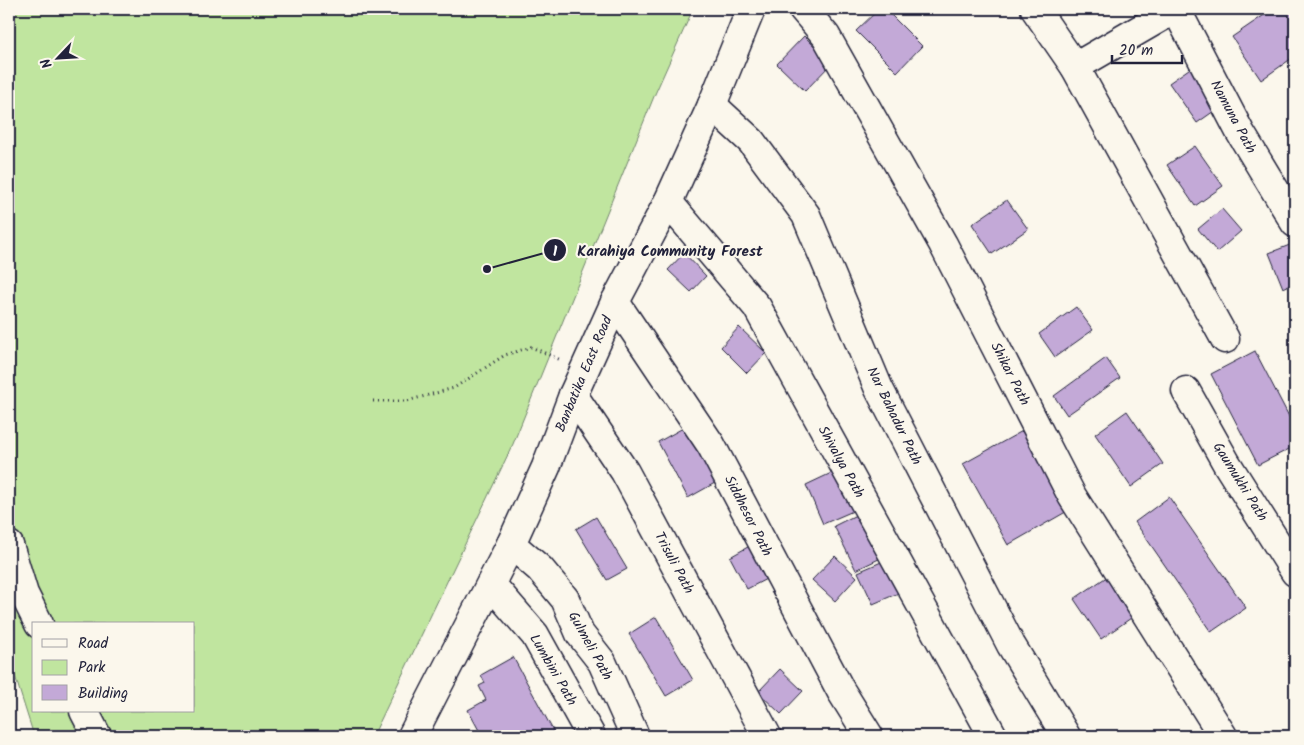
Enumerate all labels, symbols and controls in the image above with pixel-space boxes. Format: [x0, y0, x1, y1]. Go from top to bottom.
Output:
north arrow [32, 32, 82, 82]
scale bar [1112, 32, 1182, 64]
text: 20 m [1119, 39, 1153, 63]
text: N [35, 54, 59, 72]
street label: Namuna Path [1204, 76, 1262, 158]
callout: Karahiya Community Forest [543, 235, 773, 265]
text: 1 [553, 240, 558, 264]
text: Karahiya Community Forest [577, 240, 763, 264]
street label: Banbatika East Road [550, 312, 619, 435]
street label: Shikar Path [985, 338, 1035, 410]
street label: Nar Bahadur Path [861, 363, 927, 469]
street label: Shivalya Path [812, 422, 870, 502]
street label: Gaumukhi Path [1207, 438, 1273, 526]
street label: Siddhesor Path [718, 472, 778, 560]
street label: Trisuli Path [648, 528, 700, 598]
street label: Gulmeli Path [562, 608, 618, 684]
legend [32, 622, 195, 712]
street label: Lumbini Path [524, 630, 582, 710]
text: Road [78, 632, 109, 656]
text: Park [78, 656, 106, 680]
text: Building [78, 682, 128, 706]

